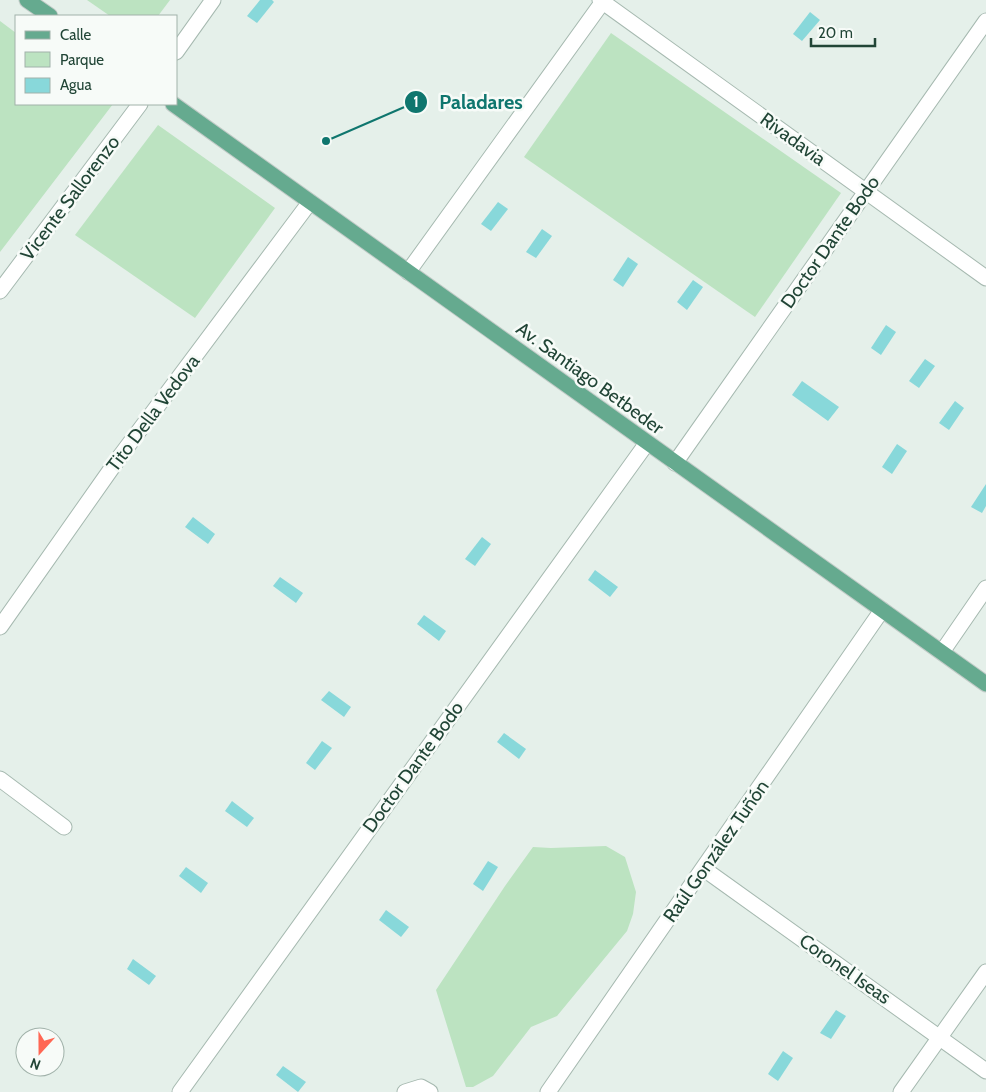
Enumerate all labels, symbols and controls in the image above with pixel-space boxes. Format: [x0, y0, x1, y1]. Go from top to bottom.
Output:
legend [15, 15, 178, 105]
scale bar [811, 15, 875, 47]
text: 20 m [818, 24, 853, 42]
text: Calle [60, 26, 91, 44]
text: Parque [60, 51, 104, 69]
text: Agua [60, 76, 92, 94]
callout: Paladares [404, 84, 532, 119]
text: Paladares [439, 90, 523, 114]
text: 1 [413, 93, 419, 111]
street label: Rivadavia [756, 107, 830, 171]
street label: Vicente Sallorenzo [16, 131, 124, 265]
street label: Doctor Dante Bodo [776, 171, 884, 313]
street label: Av. Santiago Betbeder [512, 317, 668, 439]
street label: Tito Della Vedova [102, 350, 204, 476]
street label: Doctor Dante Bodo [358, 697, 468, 837]
street label: Raúl González Tuñón [658, 775, 774, 927]
street label: Coronel Iseas [795, 929, 895, 1009]
north arrow [15, 1027, 65, 1077]
text: N [27, 1054, 43, 1074]

